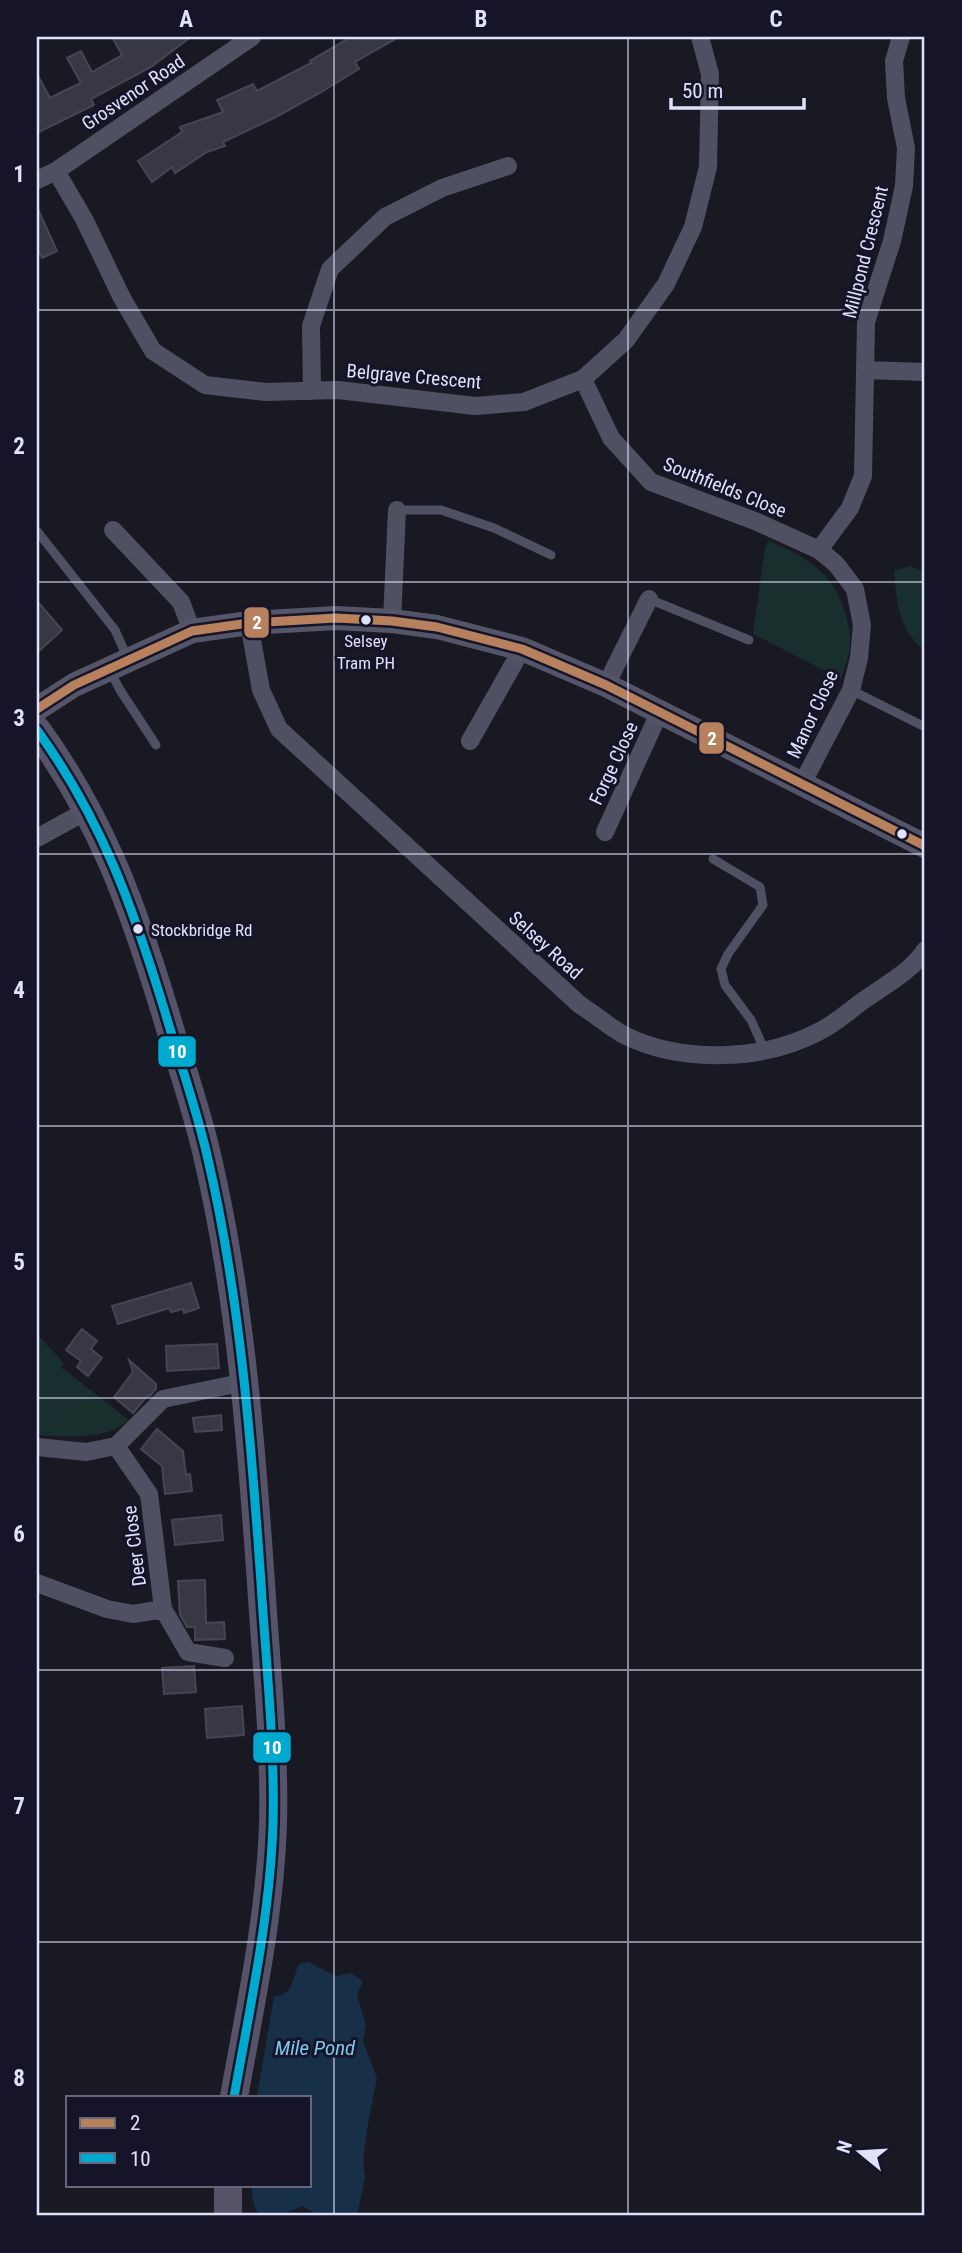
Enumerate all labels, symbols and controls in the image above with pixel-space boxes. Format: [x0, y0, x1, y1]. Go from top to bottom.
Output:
text: A [179, 6, 193, 33]
text: B [475, 6, 487, 33]
text: C [769, 6, 783, 33]
street label: Grosvenor Road [78, 50, 189, 135]
scale bar [671, 66, 804, 110]
text: 50 m [682, 79, 723, 103]
text: 1 [13, 161, 25, 188]
street label: Millpond Crescent [838, 183, 893, 321]
street label: Belgrave Crescent [346, 359, 482, 394]
text: 2 [13, 433, 25, 460]
street label: Southfields Close [660, 452, 790, 523]
line badge: 2 [243, 606, 270, 639]
text: 2 [252, 611, 262, 634]
marker: Selsey Tram PH [359, 613, 373, 627]
place label: Selsey Tram PH [337, 631, 395, 673]
street label: Manor Close [782, 666, 843, 762]
text: 3 [13, 705, 25, 732]
street label: Forge Close [584, 718, 643, 808]
line badge: 2 [698, 721, 725, 755]
text: 2 [707, 727, 717, 750]
unlabelled marker [895, 827, 909, 841]
street label: Selsey Road [504, 906, 587, 984]
place label: Stockbridge Rd [151, 920, 252, 940]
marker: Stockbridge Rd [131, 922, 145, 936]
text: 4 [13, 977, 25, 1004]
line badge: 10 [157, 1035, 197, 1068]
text: 10 [167, 1040, 187, 1063]
text: 5 [13, 1249, 25, 1276]
street label: Deer Close [118, 1504, 151, 1588]
text: 6 [13, 1521, 25, 1548]
line badge: 10 [252, 1731, 292, 1764]
text: 10 [262, 1736, 282, 1759]
text: 7 [13, 1793, 25, 1820]
water label: Mile Pond [275, 2036, 356, 2060]
text: 8 [13, 2065, 25, 2092]
legend [66, 2096, 312, 2186]
text: 2 [130, 2111, 140, 2135]
north arrow [825, 2116, 895, 2186]
text: N [832, 2138, 857, 2156]
text: 10 [130, 2147, 151, 2171]

